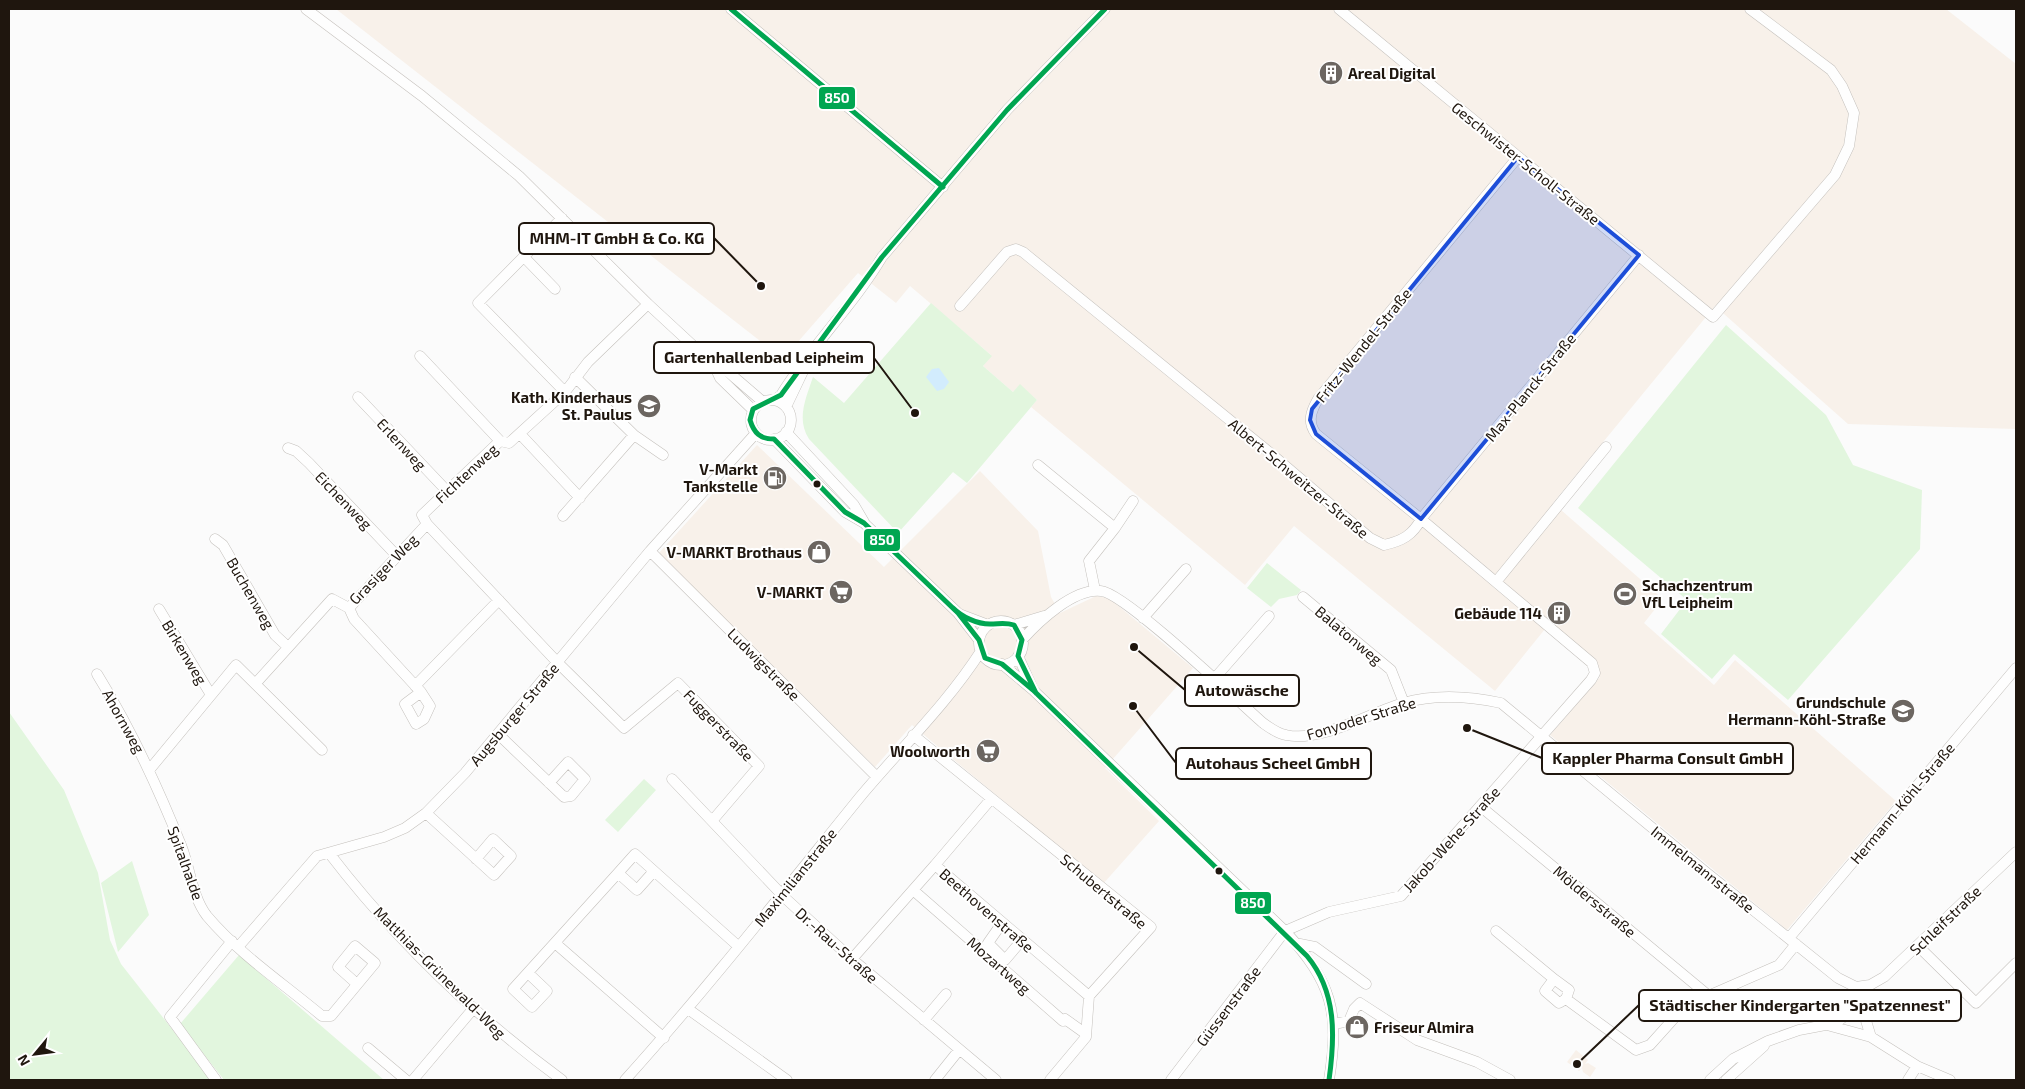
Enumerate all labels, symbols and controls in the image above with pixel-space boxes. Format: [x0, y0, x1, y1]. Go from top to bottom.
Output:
building icon: Areal Digital [1318, 60, 1344, 86]
place label: Areal Digital [1348, 64, 1436, 82]
line badge: 850 [818, 86, 856, 110]
text: 850 [824, 89, 850, 106]
street label: Geschwister-Scholl-Straße [1448, 98, 1604, 228]
callout: MHM-IT GmbH & Co. KG [519, 223, 714, 254]
text: MHM-IT GmbH & Co. KG [530, 228, 704, 247]
street label: Fritz-Wendel-Straße [1311, 284, 1415, 406]
street label: Max-Planck-Straße [1481, 329, 1579, 445]
callout: Gartenhallenbad Leipheim [654, 342, 874, 373]
text: Gartenhallenbad Leipheim [664, 347, 864, 366]
place label: Kath. Kinderhaus St. Paulus [511, 388, 632, 423]
school or university icon: Kath. Kinderhaus St. Paulus [636, 393, 662, 419]
street label: Erlenweg [373, 414, 431, 474]
street label: Albert-Schweitzer-Straße [1225, 414, 1373, 542]
street label: Fichtenweg [431, 439, 502, 507]
place label: V-Markt Tankstelle [683, 460, 758, 495]
fuel station icon: V-Markt Tankstelle [762, 465, 788, 491]
street label: Eichenweg [312, 467, 377, 533]
unlabelled marker [812, 479, 822, 489]
line badge: 850 [863, 528, 901, 552]
street label: Grasiger Weg [345, 530, 421, 608]
text: 850 [869, 531, 895, 548]
shop icon: V-MARKT Brothaus [806, 539, 832, 565]
place label: V-MARKT Brothaus [667, 543, 802, 561]
street label: Buchenweg [223, 554, 279, 632]
place label: Schachzentrum VfL Leipheim [1642, 576, 1753, 611]
supermarket icon: V-MARKT [828, 579, 854, 605]
sports icon: Schachzentrum VfL Leipheim [1612, 581, 1638, 607]
place label: V-MARKT [757, 583, 824, 601]
building icon: Gebäude 114 [1546, 600, 1572, 626]
street label: Balatonweg [1312, 602, 1387, 669]
place label: Gebäude 114 [1454, 604, 1542, 622]
street label: Birkenweg [159, 617, 212, 688]
street label: Ludwigstraße [724, 624, 804, 704]
street label: Augsburger Straße [466, 659, 562, 769]
callout: Autowäsche [1185, 675, 1299, 706]
text: Autowäsche [1195, 680, 1289, 699]
street label: Fuggerstraße [680, 685, 758, 765]
street label: Ahornweg [99, 686, 149, 757]
street label: Fonyoder Straße [1304, 693, 1418, 743]
place label: Grundschule Hermann-Köhl-Straße [1728, 693, 1886, 728]
school or university icon: Grundschule Hermann-Köhl-Straße [1890, 698, 1916, 724]
supermarket icon: Woolworth [975, 738, 1001, 764]
street label: Hermann-Köhl-Straße [1846, 739, 1958, 867]
place label: Woolworth [890, 742, 970, 760]
callout: Kappler Pharma Consult GmbH [1542, 743, 1793, 774]
callout: Autohaus Scheel GmbH [1176, 748, 1371, 779]
text: Kappler Pharma Consult GmbH [1552, 748, 1784, 767]
text: Autohaus Scheel GmbH [1186, 753, 1360, 772]
street label: Jakob-Wehe-Straße [1399, 782, 1503, 896]
street label: Immelmannstraße [1648, 822, 1758, 916]
street label: Spitalhalde [164, 824, 208, 902]
street label: Maximilianstraße [750, 824, 840, 930]
street label: Schubertstraße [1057, 850, 1151, 932]
street label: Möldersstraße [1550, 861, 1640, 941]
street label: Beethovenstraße [936, 864, 1038, 956]
unlabelled marker [1214, 866, 1224, 876]
street label: Schleifstraße [1906, 882, 1984, 958]
line badge: 850 [1234, 891, 1272, 915]
text: 850 [1240, 894, 1266, 911]
street label: Matthias-Grünewald-Weg [370, 902, 510, 1042]
street label: Dr.-Rau-Straße [792, 903, 882, 987]
street label: Mozartweg [964, 933, 1035, 998]
street label: Güssenstraße [1192, 962, 1264, 1050]
callout: Städtischer Kindergarten "Spatzennest" [1639, 990, 1961, 1021]
text: Städtischer Kindergarten "Spatzennest" [1649, 995, 1951, 1014]
shop icon: Friseur Almira [1344, 1014, 1370, 1040]
place label: Friseur Almira [1374, 1018, 1474, 1036]
north arrow [10, 1029, 60, 1079]
text: N [13, 1052, 33, 1069]

